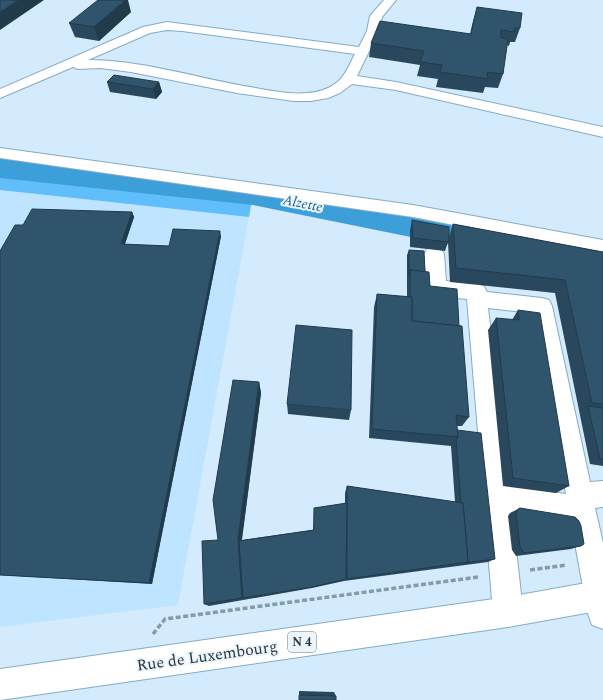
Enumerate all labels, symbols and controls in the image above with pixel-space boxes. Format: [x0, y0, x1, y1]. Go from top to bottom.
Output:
water label: Alzette [280, 189, 324, 218]
road number: N 4 [288, 632, 316, 652]
street label: Rue de Luxembourg [135, 634, 279, 678]

